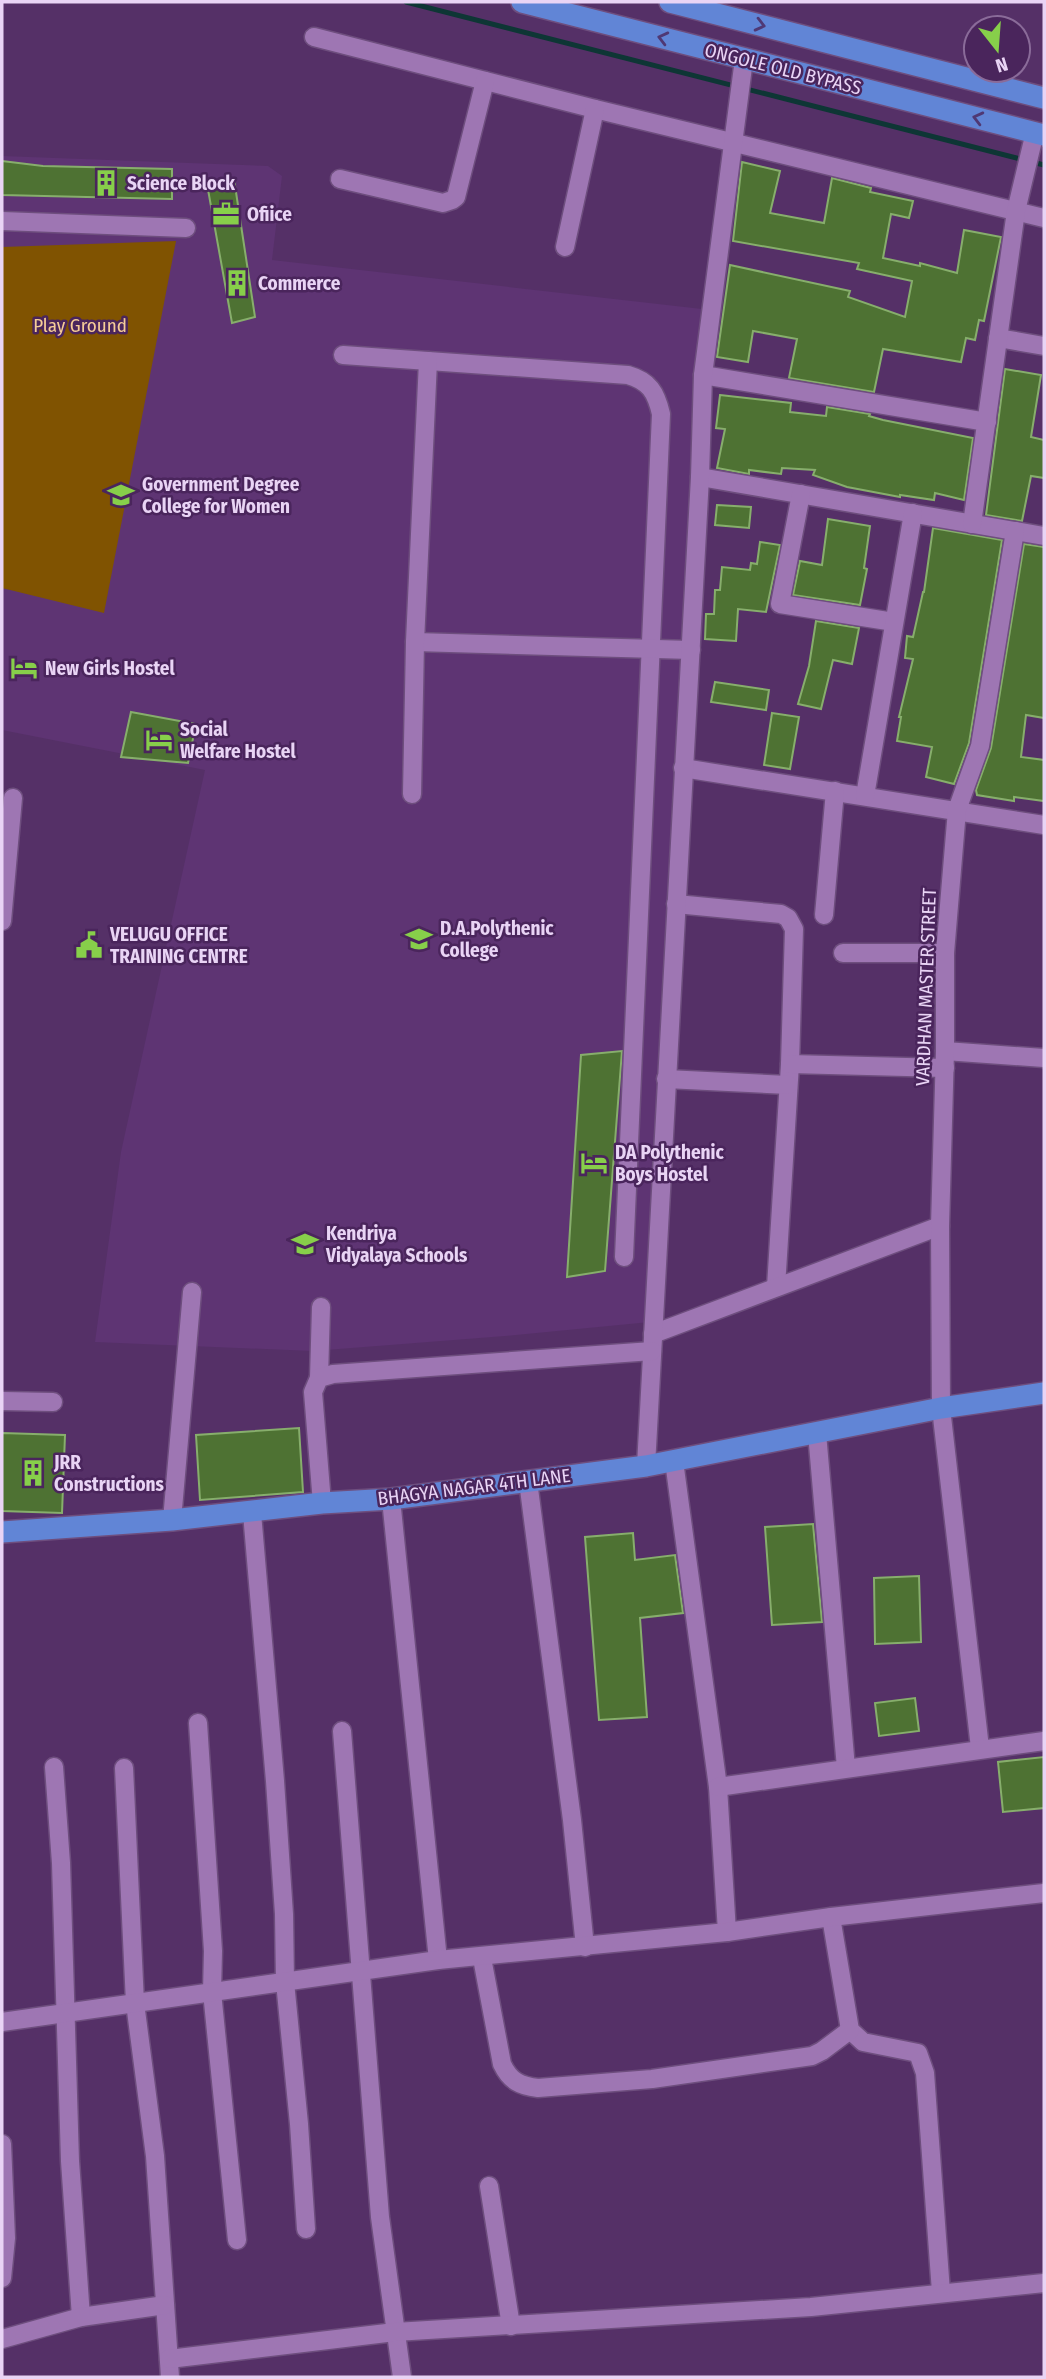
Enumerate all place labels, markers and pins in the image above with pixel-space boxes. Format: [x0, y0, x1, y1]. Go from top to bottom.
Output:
building icon: Science Block [91, 168, 121, 198]
place label: Science Block [127, 172, 235, 195]
office icon: Ofiice [211, 199, 241, 229]
place label: Ofiice [247, 203, 292, 226]
building icon: Commerce [222, 268, 252, 298]
place label: Commerce [258, 272, 341, 295]
place label: Government Degree College for Women [142, 473, 300, 518]
school or university icon: Government Degree College for Women [106, 480, 136, 510]
hotel icon: New Girls Hostel [9, 653, 39, 683]
place label: New Girls Hostel [45, 657, 175, 680]
place label: Social Welfare Hostel [180, 718, 296, 763]
hotel icon: Social Welfare Hostel [144, 725, 174, 755]
place label: D.A.Polythenic College [440, 917, 554, 962]
place label: VELUGU OFFICE TRAINING CENTRE [109, 923, 248, 968]
school or university icon: D.A.Polythenic College [404, 924, 434, 954]
public building icon: VELUGU OFFICE TRAINING CENTRE [74, 930, 104, 960]
place label: DA Polythenic Boys Hostel [615, 1141, 724, 1186]
hotel icon: DA Polythenic Boys Hostel [579, 1148, 609, 1178]
place label: Kendriya Vidyalaya Schools [325, 1222, 468, 1267]
school or university icon: Kendriya Vidyalaya Schools [290, 1229, 320, 1259]
place label: JRR Constructions [53, 1451, 164, 1496]
building icon: JRR Constructions [18, 1458, 48, 1488]

